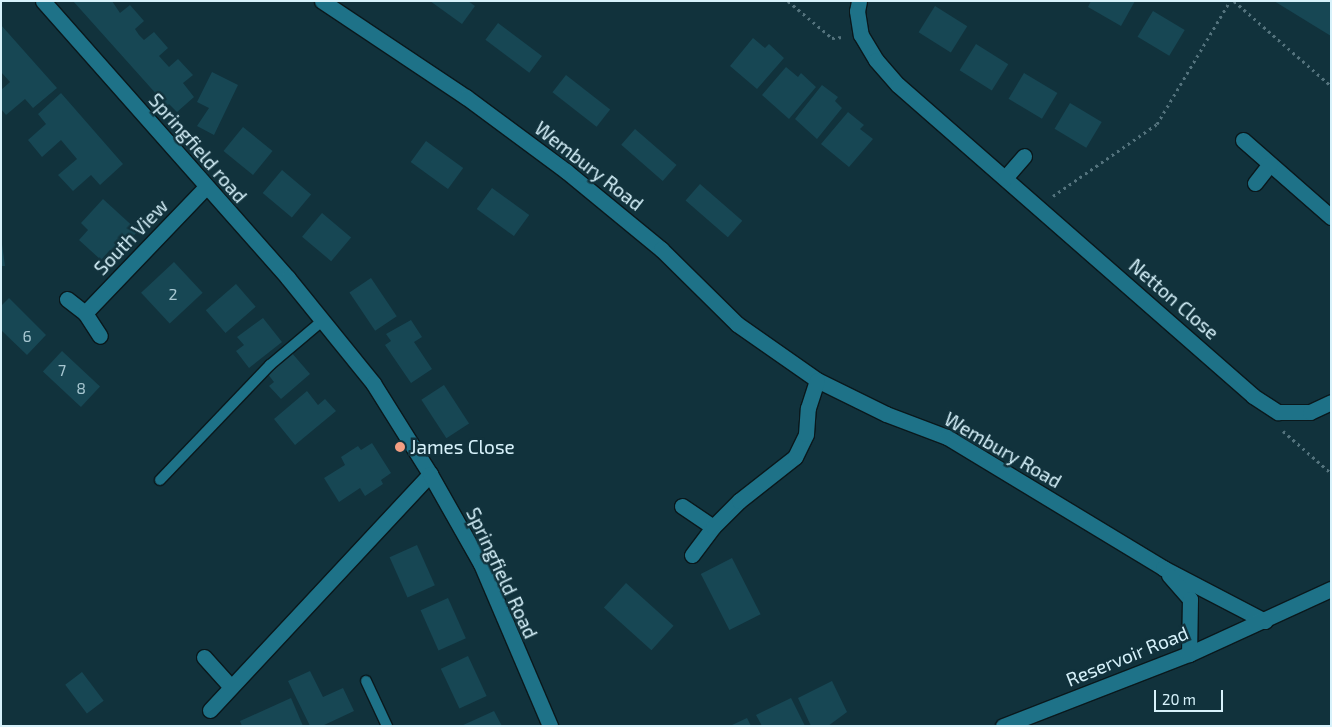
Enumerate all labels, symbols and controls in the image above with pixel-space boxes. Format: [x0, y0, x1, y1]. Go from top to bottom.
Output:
street label: Springfield road [144, 89, 252, 207]
street label: Wembury Road [530, 116, 648, 216]
street label: South View [89, 194, 173, 280]
street label: Netton Close [1125, 254, 1223, 344]
house number: 2 [169, 284, 177, 304]
house number: 6 [22, 326, 32, 346]
house number: 7 [58, 360, 66, 380]
house number: 8 [76, 378, 86, 398]
street label: Wembury Road [940, 407, 1066, 493]
place label: James Close [410, 436, 515, 458]
marker: James Close [394, 441, 406, 453]
street label: Springfield Road [462, 504, 542, 642]
street label: Reservoir Road [1062, 621, 1192, 691]
scale bar [1157, 680, 1226, 712]
text: 20 m [1162, 690, 1196, 708]

